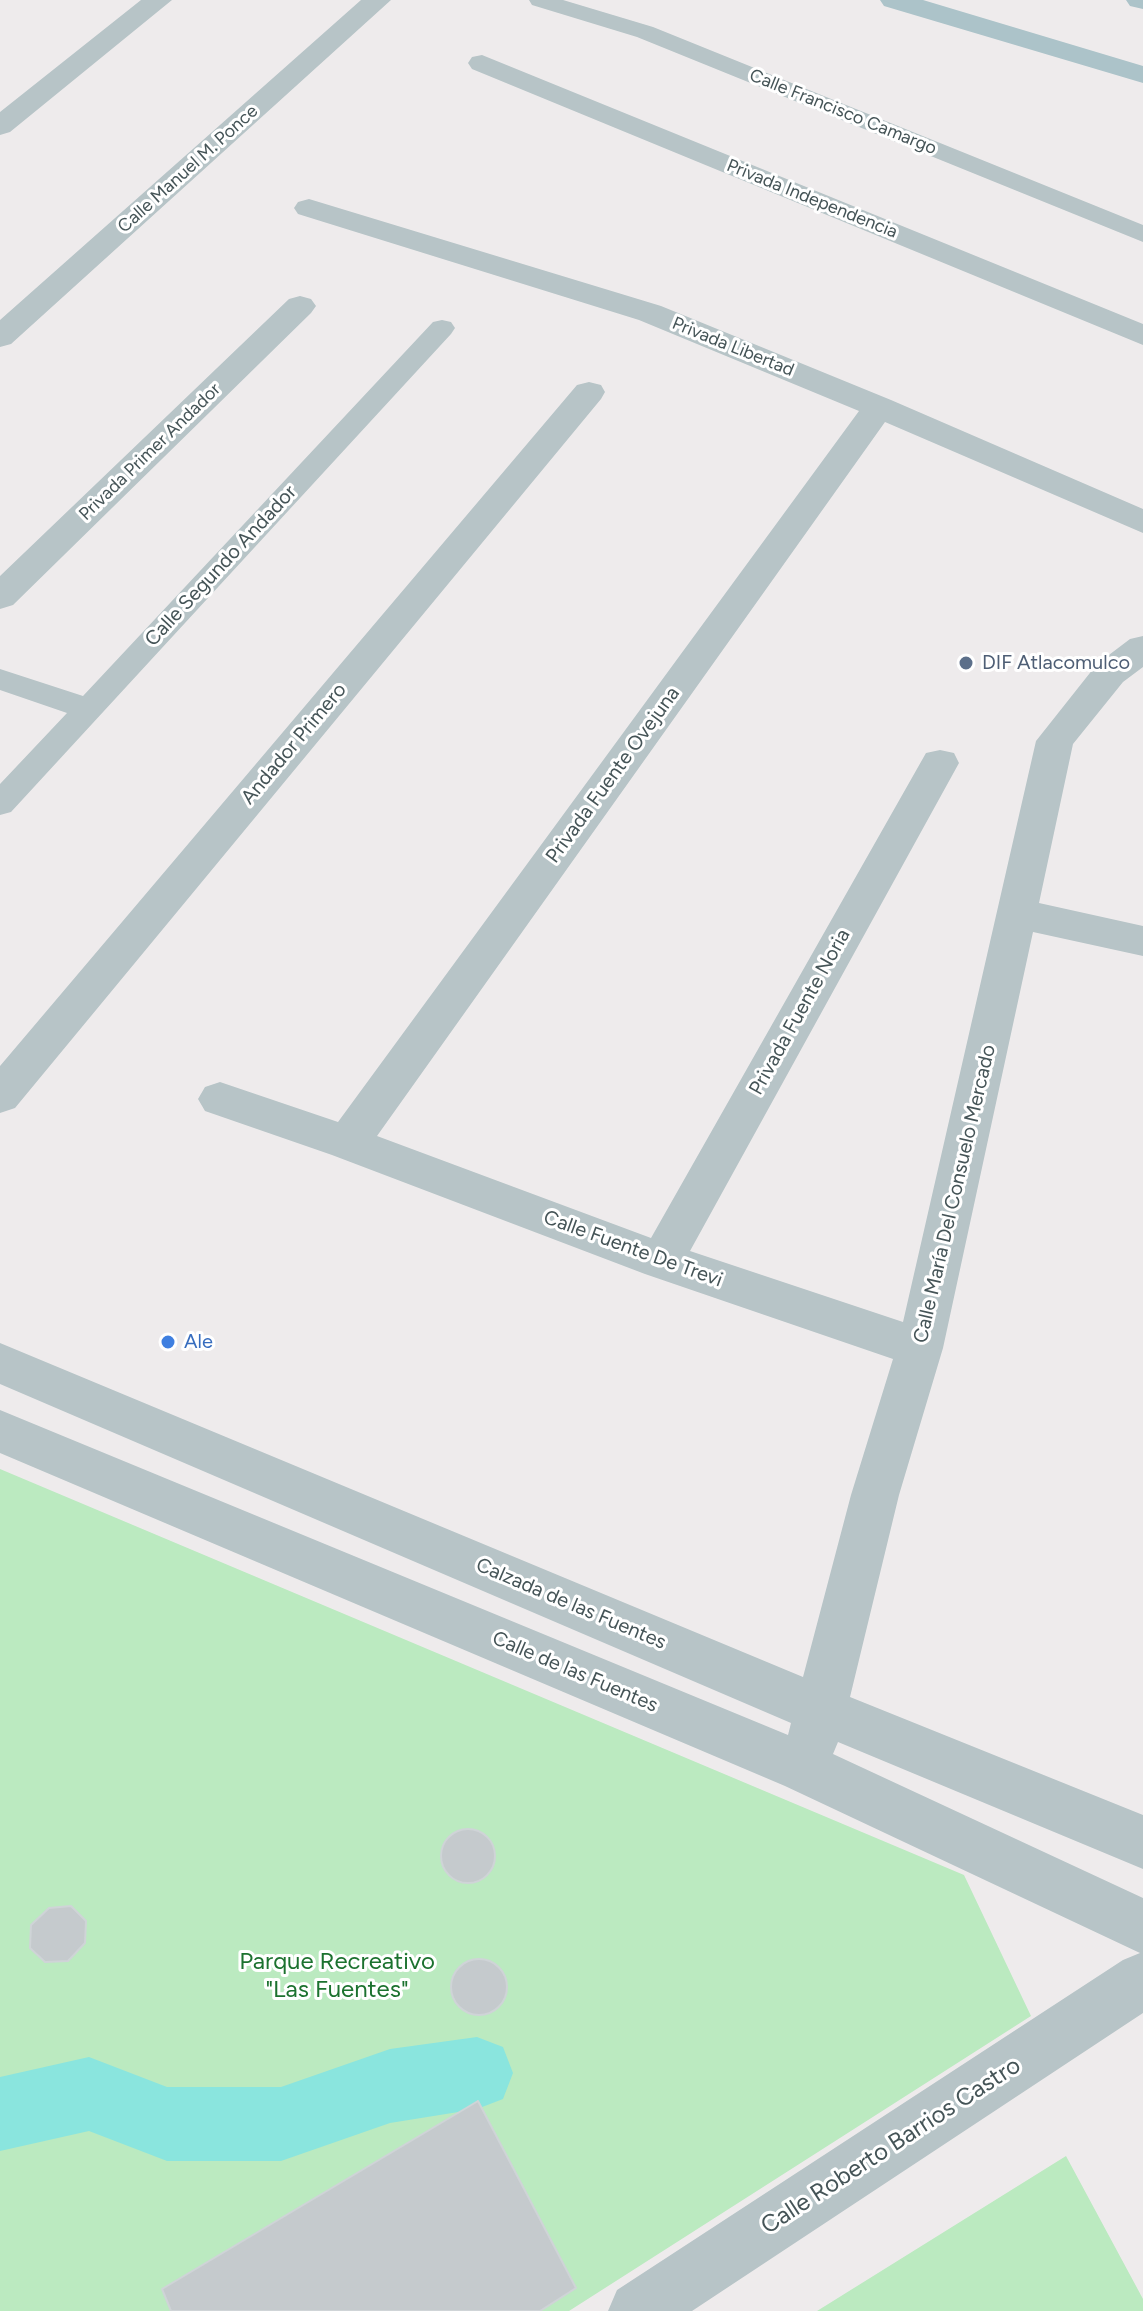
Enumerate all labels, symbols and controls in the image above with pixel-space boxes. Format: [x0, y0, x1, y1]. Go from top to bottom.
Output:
street label: Calle Francisco Camargo [746, 65, 940, 159]
street label: Calle Manuel M. Ponce [114, 100, 262, 238]
street label: Privada Independencia [723, 155, 901, 243]
street label: Privada Libertad [669, 313, 797, 381]
street label: Privada Primer Andador [75, 379, 225, 525]
street label: Calle Segundo Andador [140, 480, 302, 652]
place label: DIF Atlacomulco [982, 651, 1130, 675]
marker: DIF Atlacomulco [957, 654, 975, 672]
street label: Andador Primero [236, 679, 352, 809]
street label: Privada Fuente Ovejuna [541, 682, 685, 868]
street label: Privada Fuente Noria [744, 925, 856, 1099]
street label: Calle María Del Consuelo Mercado [909, 1043, 1001, 1345]
street label: Calle Fuente De Trevi [540, 1205, 726, 1293]
place label: Ale [184, 1330, 213, 1354]
marker: Ale [159, 1333, 177, 1351]
street label: Calzada de las Fuentes [472, 1553, 670, 1655]
street label: Calle de las Fuentes [489, 1626, 661, 1718]
park label: Parque Recreativo "Las Fuentes" [239, 1948, 435, 2004]
street label: Calle Roberto Barrios Castro [756, 2051, 1026, 2241]

